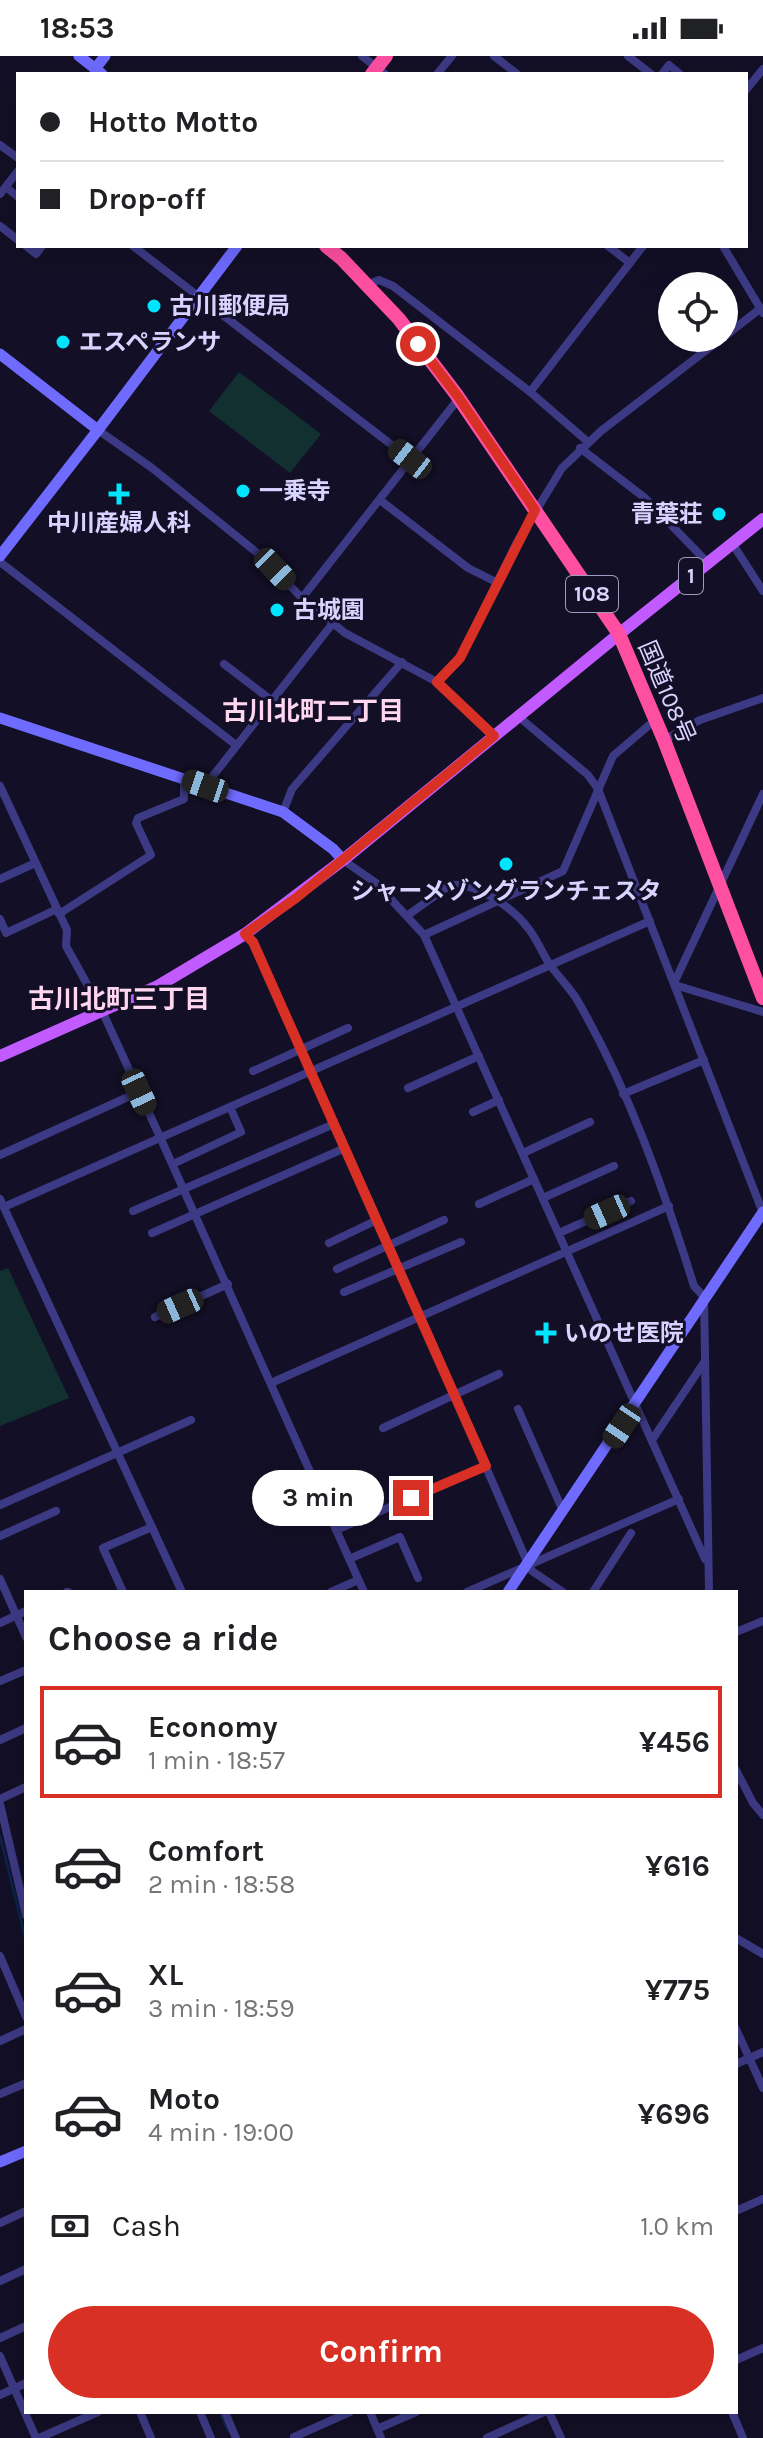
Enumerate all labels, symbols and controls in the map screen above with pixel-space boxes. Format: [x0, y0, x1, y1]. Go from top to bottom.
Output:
text: 18:53 [40, 10, 114, 46]
text: Hotto Motto [88, 104, 258, 140]
text: Drop-off [88, 181, 206, 217]
map controls [658, 272, 738, 352]
button: locate [658, 272, 738, 352]
place label: 古川郵便局 [170, 292, 290, 320]
marker: 古川郵便局 [145, 297, 163, 315]
route start [400, 326, 436, 362]
place label: エスペランサ [79, 328, 221, 356]
marker: エスペランサ [54, 333, 72, 351]
car [384, 435, 436, 483]
place label: 一乗寺 [259, 477, 331, 505]
marker: 一乗寺 [234, 482, 252, 500]
marker: 中川産婦人科 [108, 483, 130, 505]
place label: 青葉荘 [631, 500, 703, 528]
marker: 青葉荘 [710, 505, 728, 523]
place label: 中川産婦人科 [47, 509, 191, 537]
car [250, 543, 300, 595]
road number: 1 [679, 558, 703, 594]
road number: 108 [566, 576, 618, 612]
place label: 古城園 [293, 596, 365, 624]
marker: 古城園 [268, 601, 286, 619]
street label: 国道108号 [633, 636, 701, 748]
district label: 古川北町二丁目 [222, 696, 404, 727]
car [178, 767, 232, 805]
marker: シャーメゾングランチェスタ [497, 855, 515, 873]
place label: シャーメゾングランチェスタ [350, 877, 662, 905]
district label: 古川北町三丁目 [28, 984, 210, 1015]
car [118, 1065, 160, 1119]
car [580, 1191, 634, 1233]
car [153, 1285, 207, 1327]
place label: いのせ医院 [564, 1319, 684, 1347]
marker: いのせ医院 [535, 1322, 557, 1344]
car [599, 1399, 645, 1453]
callout: 3 min [251, 1470, 383, 1526]
route end [393, 1480, 429, 1516]
text: 3 min [282, 1482, 354, 1513]
text: Choose a ride [48, 1617, 278, 1659]
icon: car [52, 1706, 124, 1778]
text: Economy [148, 1709, 278, 1745]
text: ¥456 [639, 1724, 710, 1760]
text: 1 min · 18:57 [148, 1745, 285, 1776]
icon: car [52, 1830, 124, 1902]
text: Comfort [148, 1833, 264, 1869]
text: ¥616 [645, 1848, 710, 1884]
text: 2 min · 18:58 [148, 1869, 295, 1900]
icon: car [52, 1954, 124, 2026]
text: XL [148, 1957, 183, 1993]
text: ¥775 [645, 1972, 710, 2008]
text: 3 min · 18:59 [148, 1993, 295, 2024]
icon: car [52, 2078, 124, 2150]
text: Moto [148, 2081, 220, 2117]
text: ¥696 [638, 2096, 710, 2132]
text: 4 min · 19:00 [148, 2117, 294, 2148]
icon: cash [48, 2204, 92, 2248]
text: Cash [112, 2208, 181, 2244]
text: 1.0 km [640, 2211, 714, 2242]
button: Confirm [48, 2306, 714, 2398]

